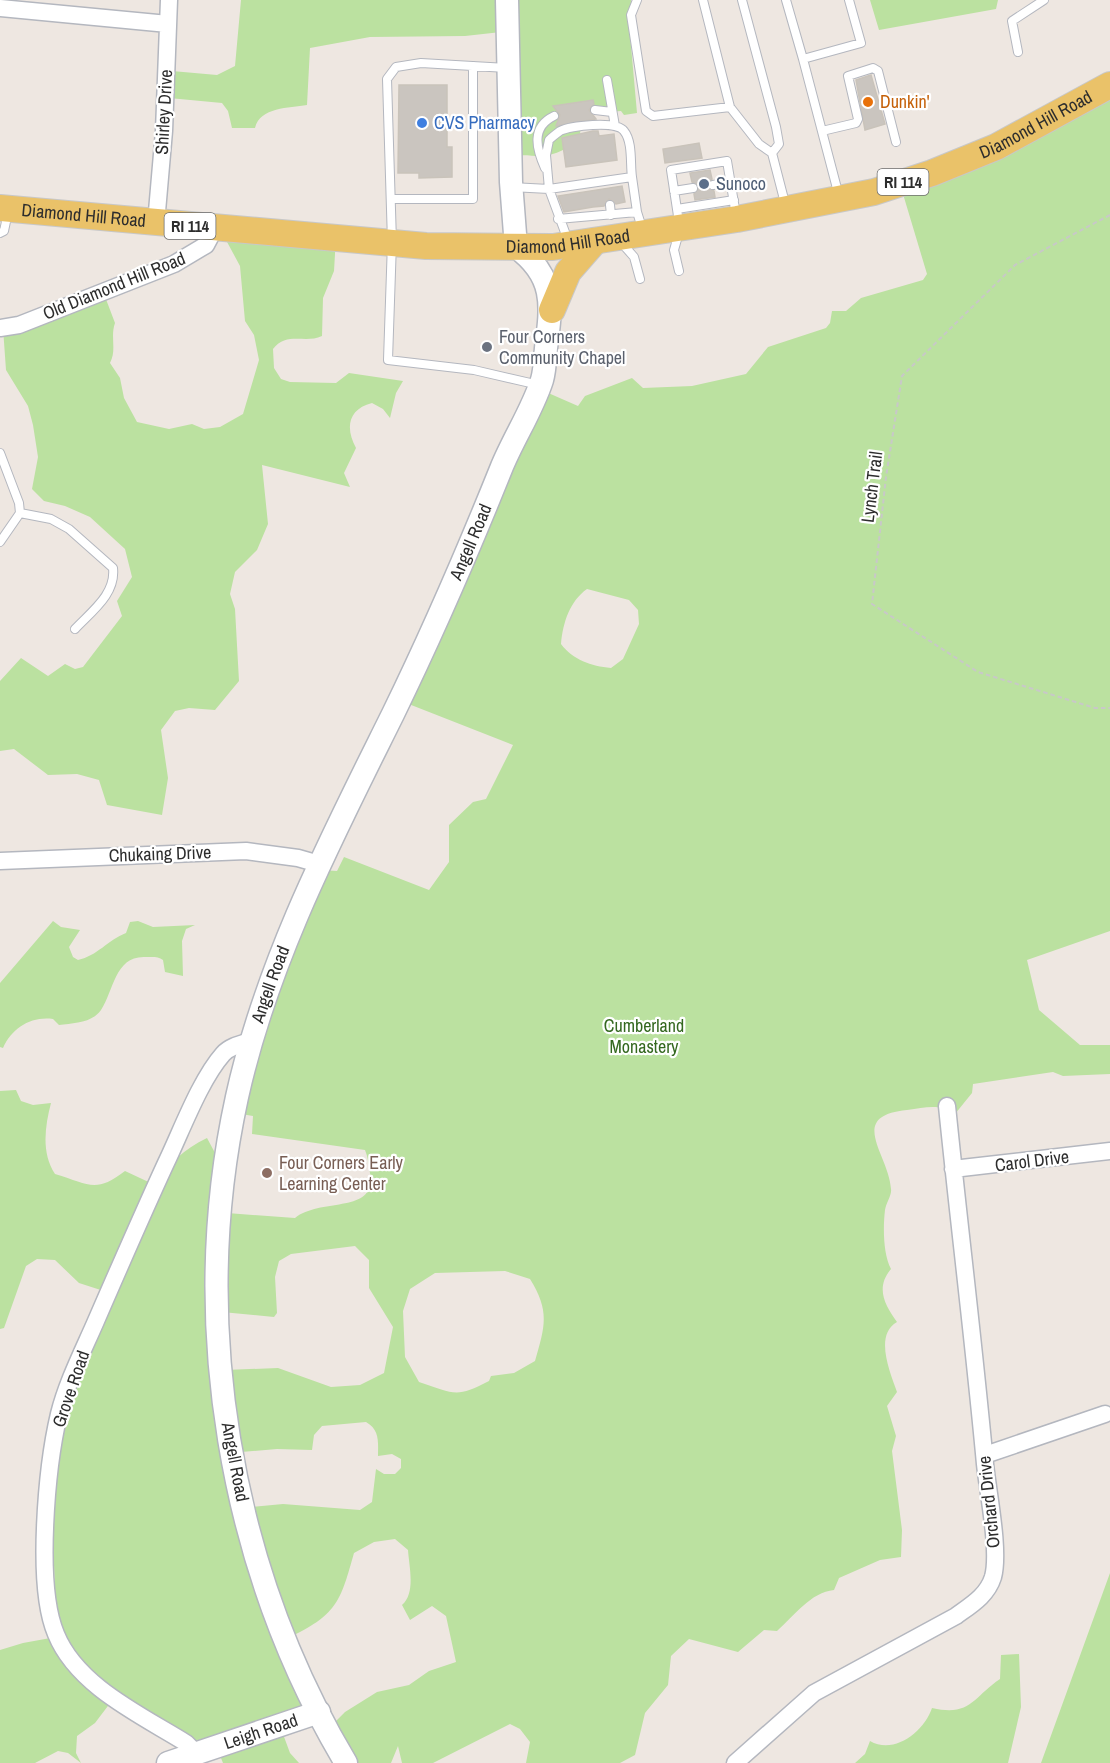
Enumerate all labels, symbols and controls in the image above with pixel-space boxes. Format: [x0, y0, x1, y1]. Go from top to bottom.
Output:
street label: Shirley Drive [149, 69, 178, 155]
street label: Diamond Hill Road [975, 84, 1096, 165]
place label: Dunkin' [880, 89, 930, 114]
marker: Dunkin' [861, 95, 875, 109]
place label: CVS Pharmacy [434, 110, 536, 135]
marker: CVS Pharmacy [415, 116, 429, 130]
road number: RI 114 [878, 169, 928, 195]
place label: Sunoco [716, 171, 766, 196]
marker: Sunoco [697, 177, 711, 191]
street label: Diamond Hill Road [20, 197, 147, 233]
road number: RI 114 [164, 213, 216, 239]
street label: Diamond Hill Road [506, 222, 632, 259]
street label: Old Diamond Hill Road [39, 246, 189, 326]
place label: Four Corners Community Chapel [499, 324, 625, 370]
marker: Four Corners Community Chapel [480, 340, 494, 354]
street label: Lynch Trail [855, 450, 888, 524]
street label: Angell Road [443, 500, 498, 585]
street label: Chukaing Drive [108, 839, 212, 868]
street label: Angell Road [244, 942, 295, 1027]
park label: Cumberland Monastery [604, 1013, 684, 1059]
street label: Carol Drive [993, 1144, 1071, 1177]
place label: Four Corners Early Learning Center [279, 1150, 404, 1196]
marker: Four Corners Early Learning Center [260, 1166, 274, 1180]
street label: Grove Road [46, 1347, 95, 1431]
street label: Angell Road [215, 1419, 255, 1504]
street label: Orchard Drive [971, 1455, 1006, 1549]
street label: Leigh Road [220, 1707, 301, 1755]

